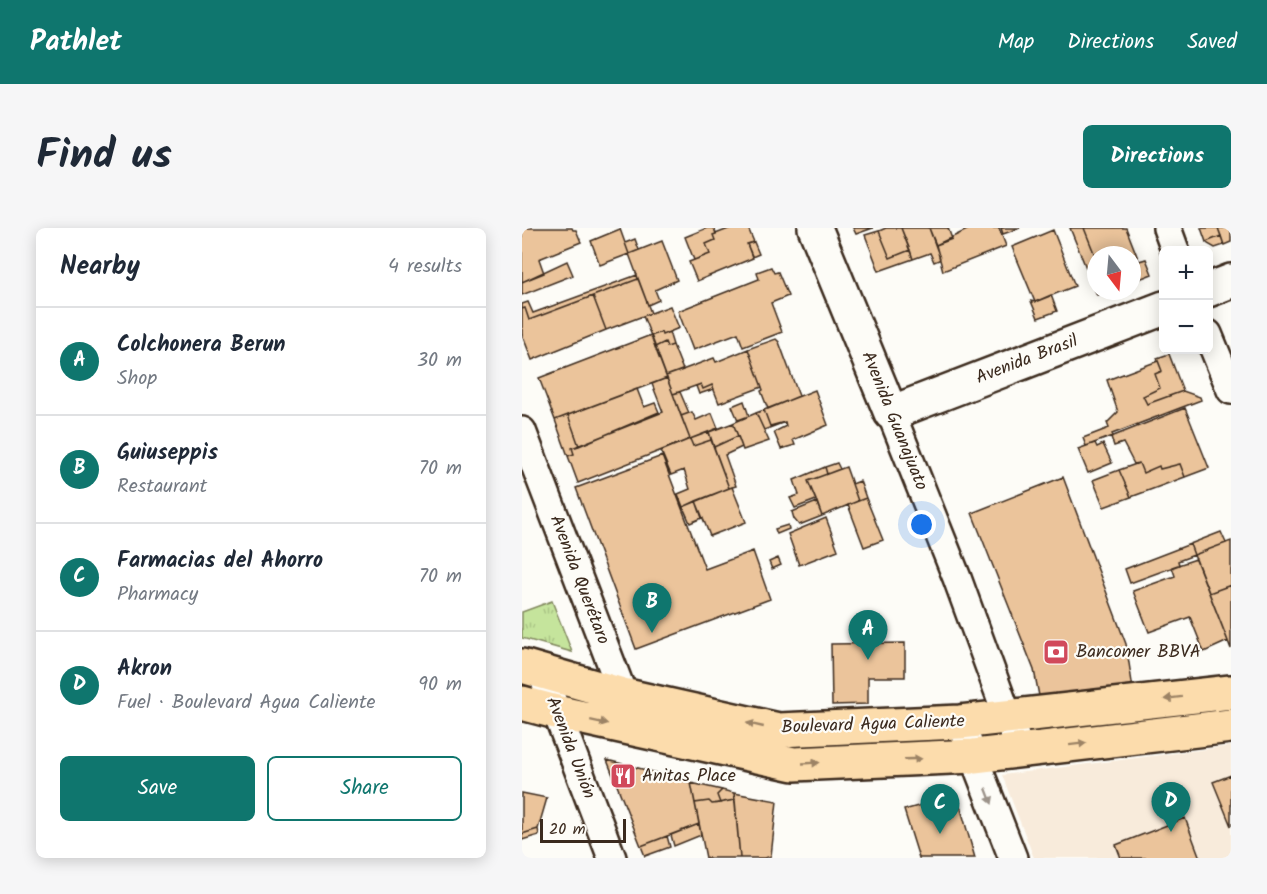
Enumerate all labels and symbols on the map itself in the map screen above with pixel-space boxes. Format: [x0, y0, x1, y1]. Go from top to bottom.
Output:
north arrow [1087, 246, 1141, 300]
street label: Avenida Brasil [972, 327, 1083, 393]
street label: Avenida Guanajuato [853, 347, 935, 495]
your location [907, 510, 936, 539]
street label: Avenida Querétaro [541, 511, 617, 649]
pin: B [632, 584, 672, 633]
pin: A [848, 610, 888, 660]
bank icon: Bancomer BBVA [1041, 637, 1071, 667]
place label: Bancomer BBVA [1076, 638, 1201, 667]
street label: Avenida Unión [537, 693, 603, 803]
one-way arrow [1163, 694, 1182, 703]
street label: Boulevard Agua Caliente [781, 707, 965, 743]
one-way arrow [590, 718, 609, 727]
one-way arrow [746, 719, 764, 729]
one-way arrow [1069, 739, 1088, 749]
one-way arrow [903, 754, 922, 763]
one-way arrow [801, 759, 820, 768]
restaurant icon: Anitas Place [608, 761, 638, 791]
place label: Anitas Place [642, 762, 736, 791]
pin: D [1152, 782, 1190, 832]
pin: C [920, 784, 960, 834]
one-way arrow [985, 787, 995, 805]
scale bar [540, 816, 626, 844]

